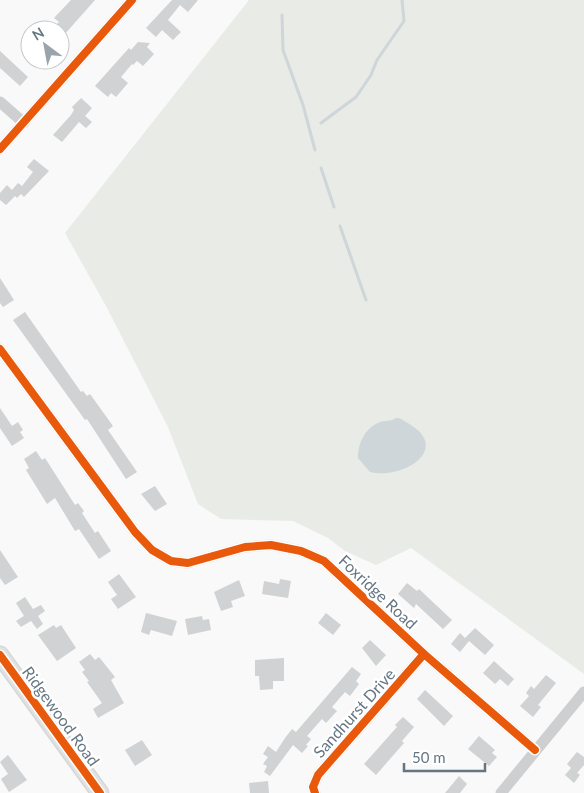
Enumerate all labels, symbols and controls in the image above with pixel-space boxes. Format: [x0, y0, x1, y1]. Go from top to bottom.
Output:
north arrow [20, 20, 70, 70]
text: N [29, 23, 47, 44]
street label: Foxridge Road [335, 551, 421, 633]
street label: Ridgewood Road [19, 662, 104, 769]
street label: Sandhurst Drive [309, 664, 398, 761]
scale bar [404, 740, 485, 772]
text: 50 m [412, 748, 446, 766]

